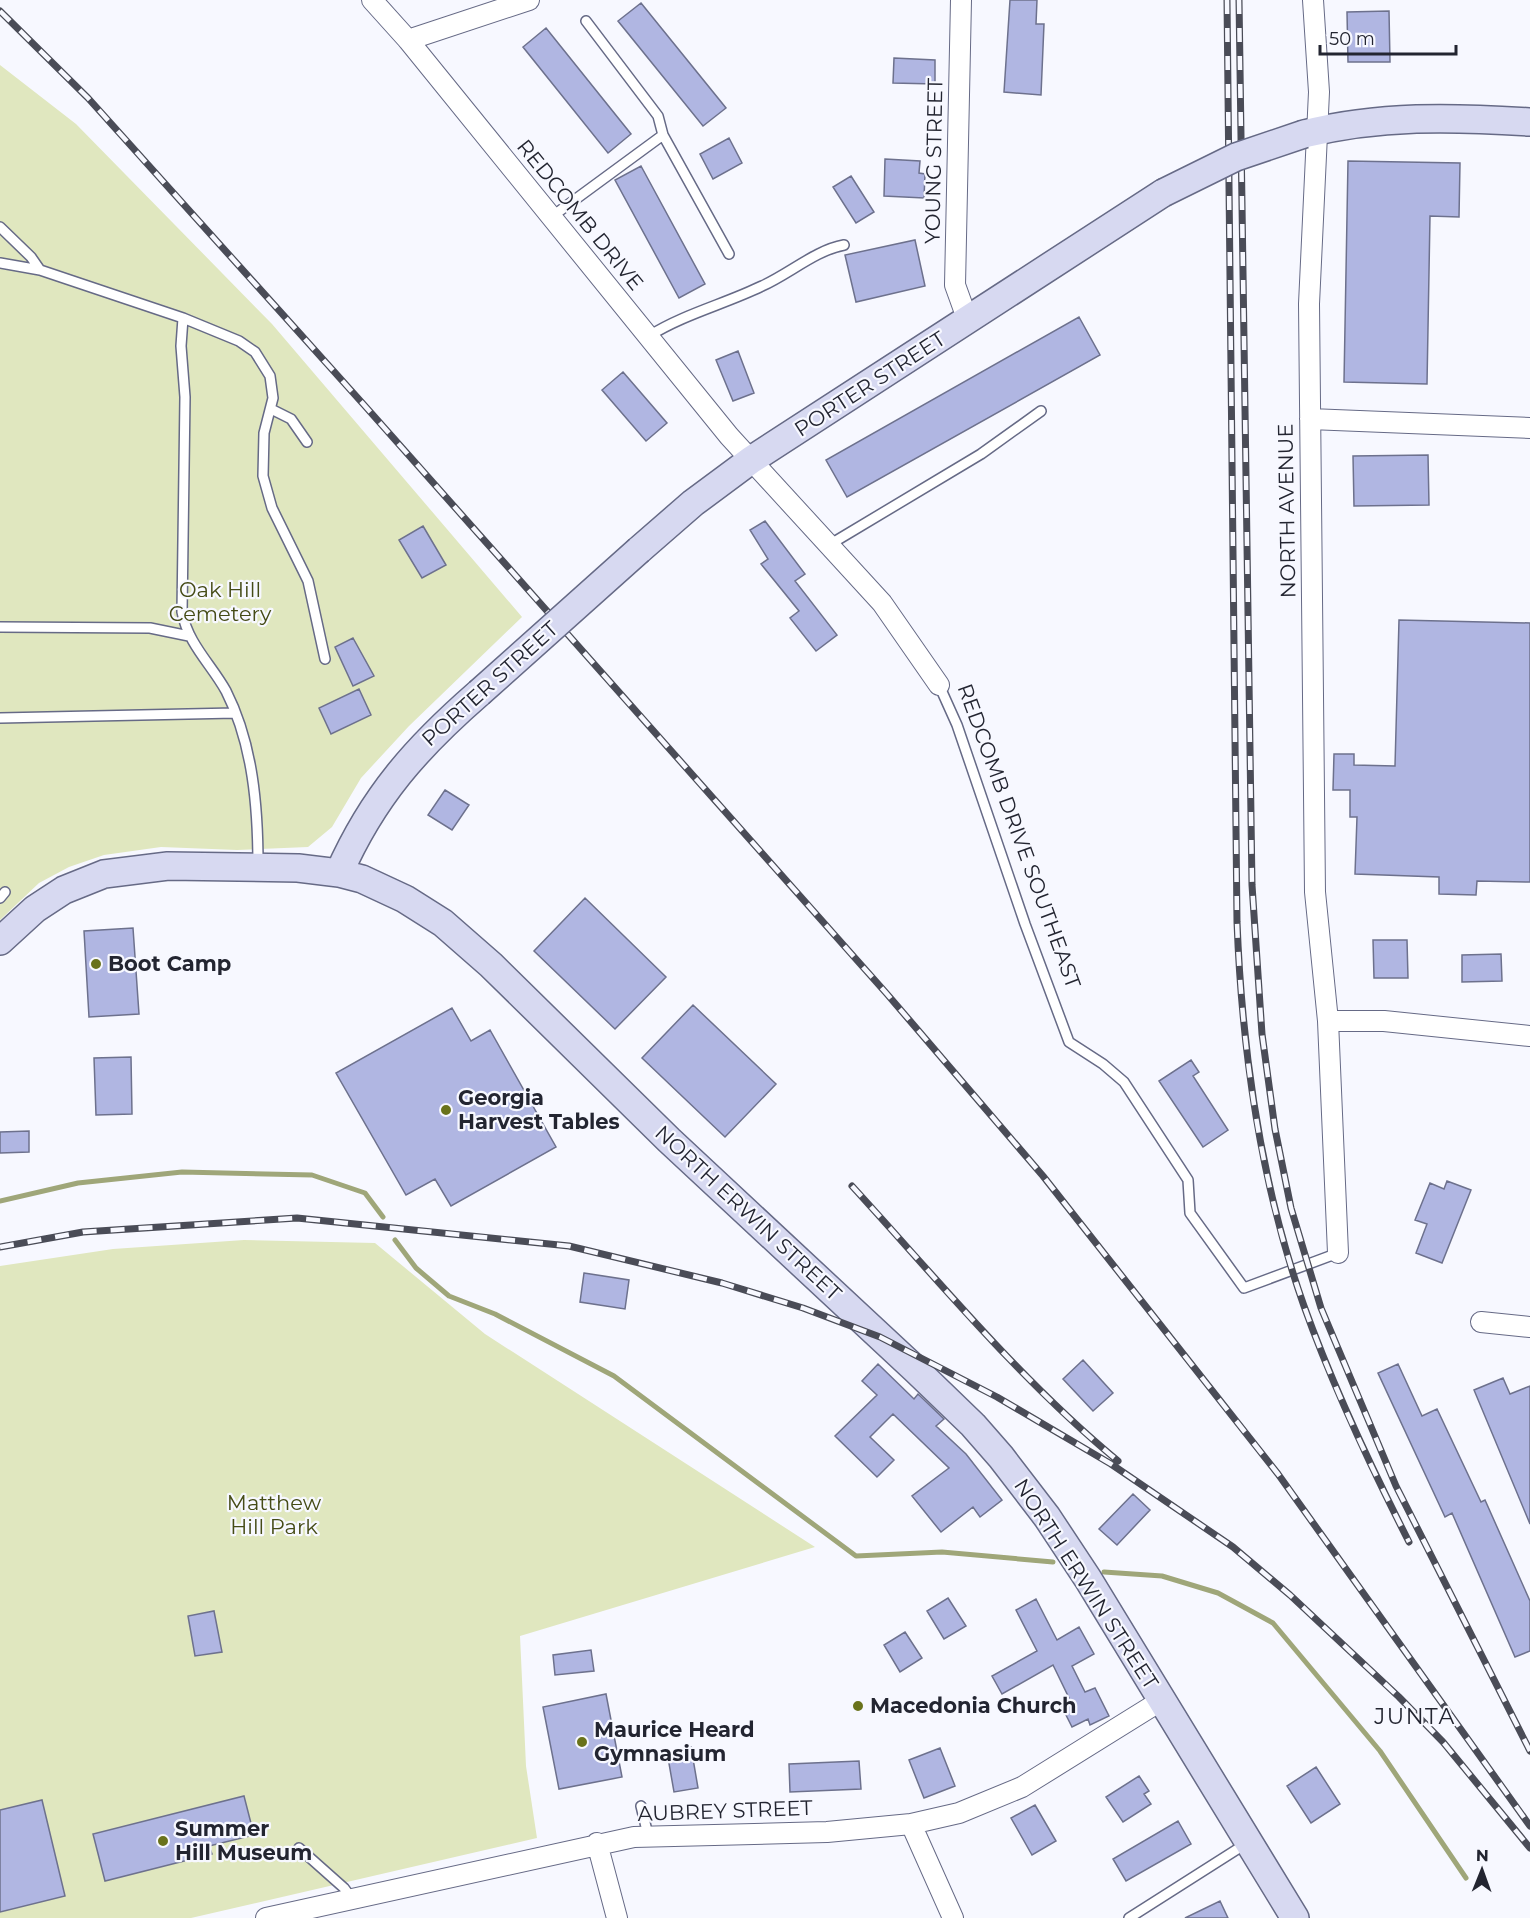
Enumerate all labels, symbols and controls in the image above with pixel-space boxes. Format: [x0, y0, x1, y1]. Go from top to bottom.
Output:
scale bar [1320, 18, 1456, 56]
text: 50 m [1329, 28, 1375, 50]
street label: YOUNG STREET [920, 78, 947, 244]
street label: REDCOMB DRIVE [512, 134, 649, 295]
street label: PORTER STREET [790, 326, 950, 442]
street label: NORTH AVENUE [1272, 423, 1301, 599]
park label: Oak Hill Cemetery [169, 577, 272, 626]
street label: PORTER STREET [416, 616, 563, 751]
street label: REDCOMB DRIVE SOUTHEAST [953, 680, 1086, 991]
place label: Boot Camp [108, 951, 231, 976]
marker: Boot Camp [89, 957, 103, 971]
place label: Georgia Harvest Tables [458, 1085, 620, 1134]
marker: Georgia Harvest Tables [439, 1103, 453, 1117]
street label: NORTH ERWIN STREET [650, 1120, 847, 1306]
street label: NORTH ERWIN STREET [1009, 1474, 1164, 1694]
park label: Matthew Hill Park [227, 1490, 322, 1539]
place label: Macedonia Church [870, 1693, 1077, 1718]
marker: Macedonia Church [851, 1699, 865, 1713]
district label: JUNTA [1373, 1703, 1456, 1730]
place label: Maurice Heard Gymnasium [594, 1717, 754, 1766]
marker: Maurice Heard Gymnasium [575, 1735, 589, 1749]
street label: AUBREY STREET [637, 1795, 813, 1826]
place label: Summer Hill Museum [175, 1816, 312, 1865]
marker: Summer Hill Museum [156, 1834, 170, 1848]
north arrow [1452, 1840, 1512, 1900]
text: N [1476, 1846, 1489, 1865]

